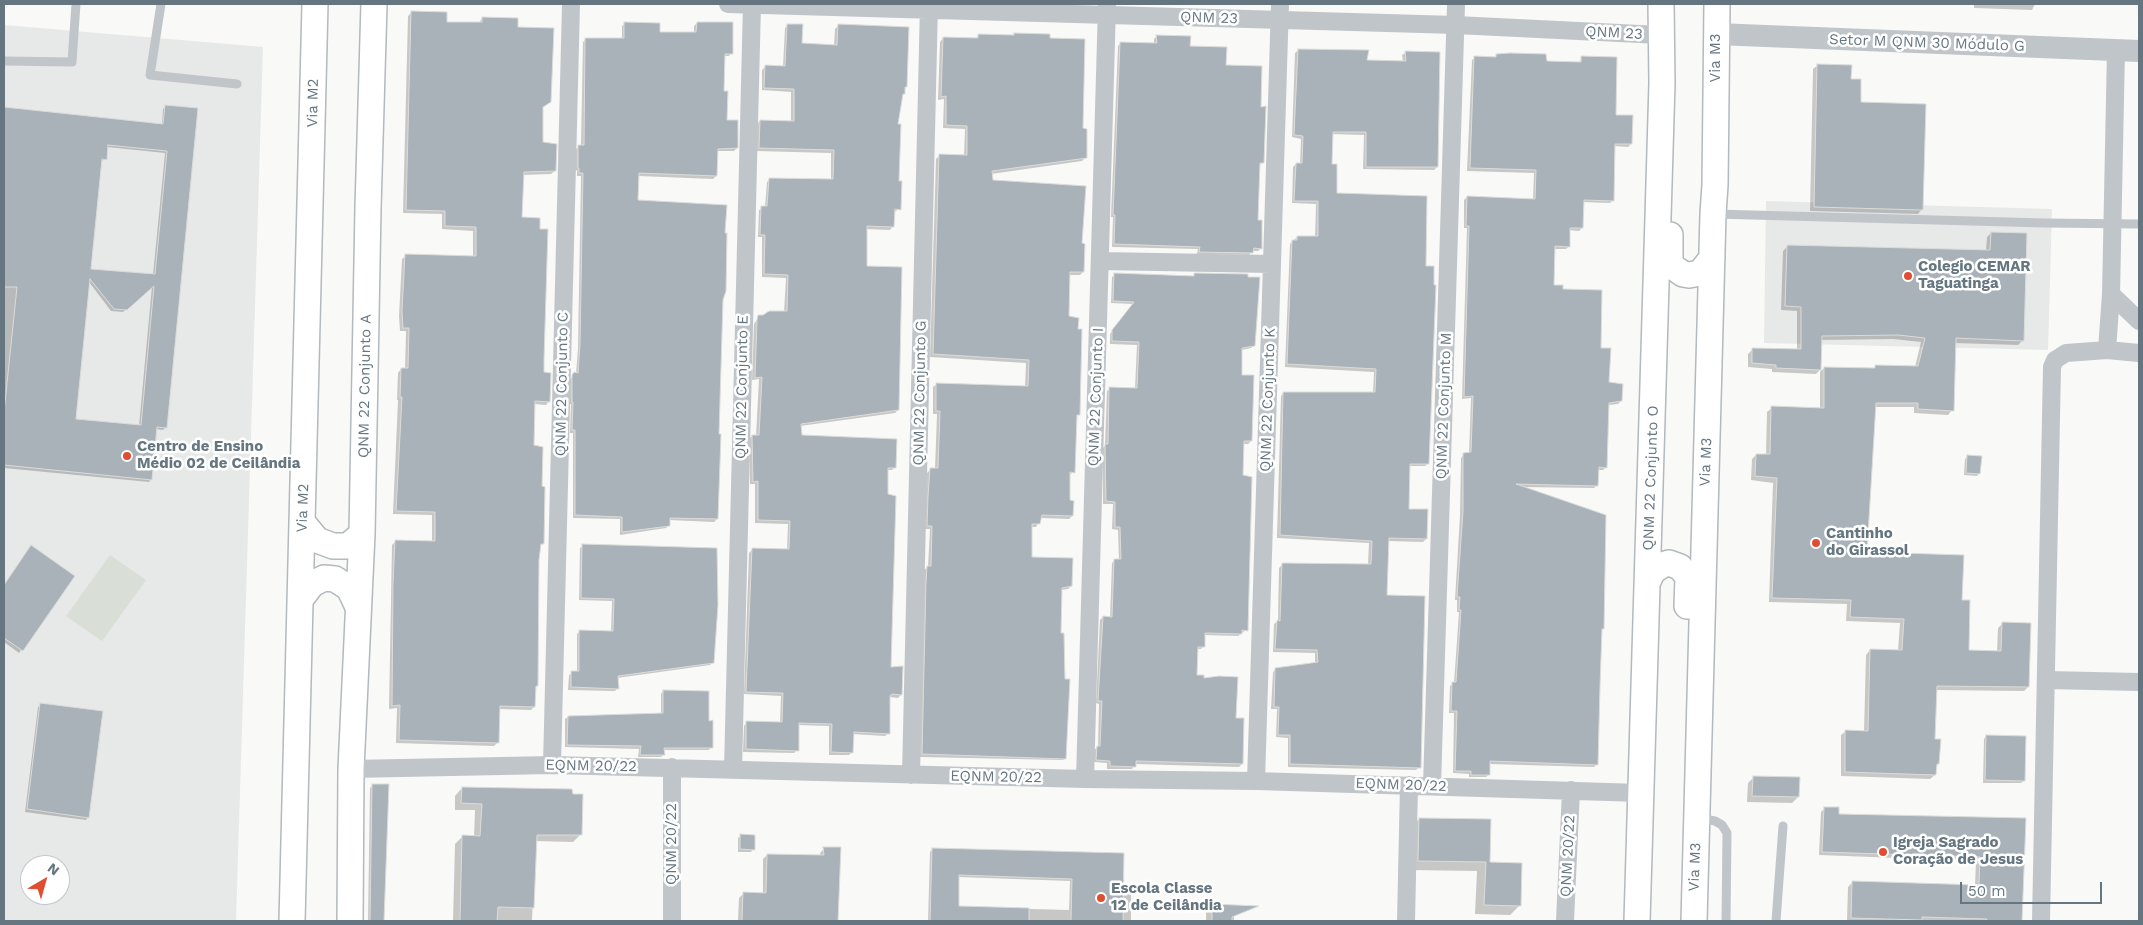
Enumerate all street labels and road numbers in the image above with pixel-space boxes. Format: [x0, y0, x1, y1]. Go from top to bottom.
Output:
street label: QNM 23 [1180, 8, 1238, 28]
street label: QNM 23 [1585, 23, 1643, 43]
street label: Setor M QNM 30 Módulo G [1829, 31, 2025, 55]
street label: Via M3 [1707, 34, 1725, 82]
street label: Via M2 [304, 78, 322, 128]
street label: QNM 22 Conjunto C [552, 312, 572, 456]
street label: QNM 22 Conjunto A [355, 314, 375, 458]
street label: QNM 22 Conjunto E [732, 315, 752, 459]
street label: QNM 22 Conjunto G [910, 320, 930, 466]
street label: QNM 22 Conjunto I [1085, 327, 1107, 467]
street label: QNM 22 Conjunto K [1256, 328, 1280, 472]
street label: QNM 22 Conjunto M [1432, 332, 1456, 480]
street label: QNM 22 Conjunto O [1639, 405, 1663, 551]
street label: Via M3 [1696, 437, 1716, 487]
street label: Via M2 [293, 483, 313, 533]
street label: EQNM 20/22 [545, 756, 637, 776]
street label: EQNM 20/22 [950, 767, 1042, 787]
street label: EQNM 20/22 [1355, 774, 1447, 796]
street label: QNM 20/22 [663, 803, 681, 885]
street label: QNM 20/22 [1557, 815, 1579, 897]
street label: Via M3 [1685, 842, 1705, 892]

